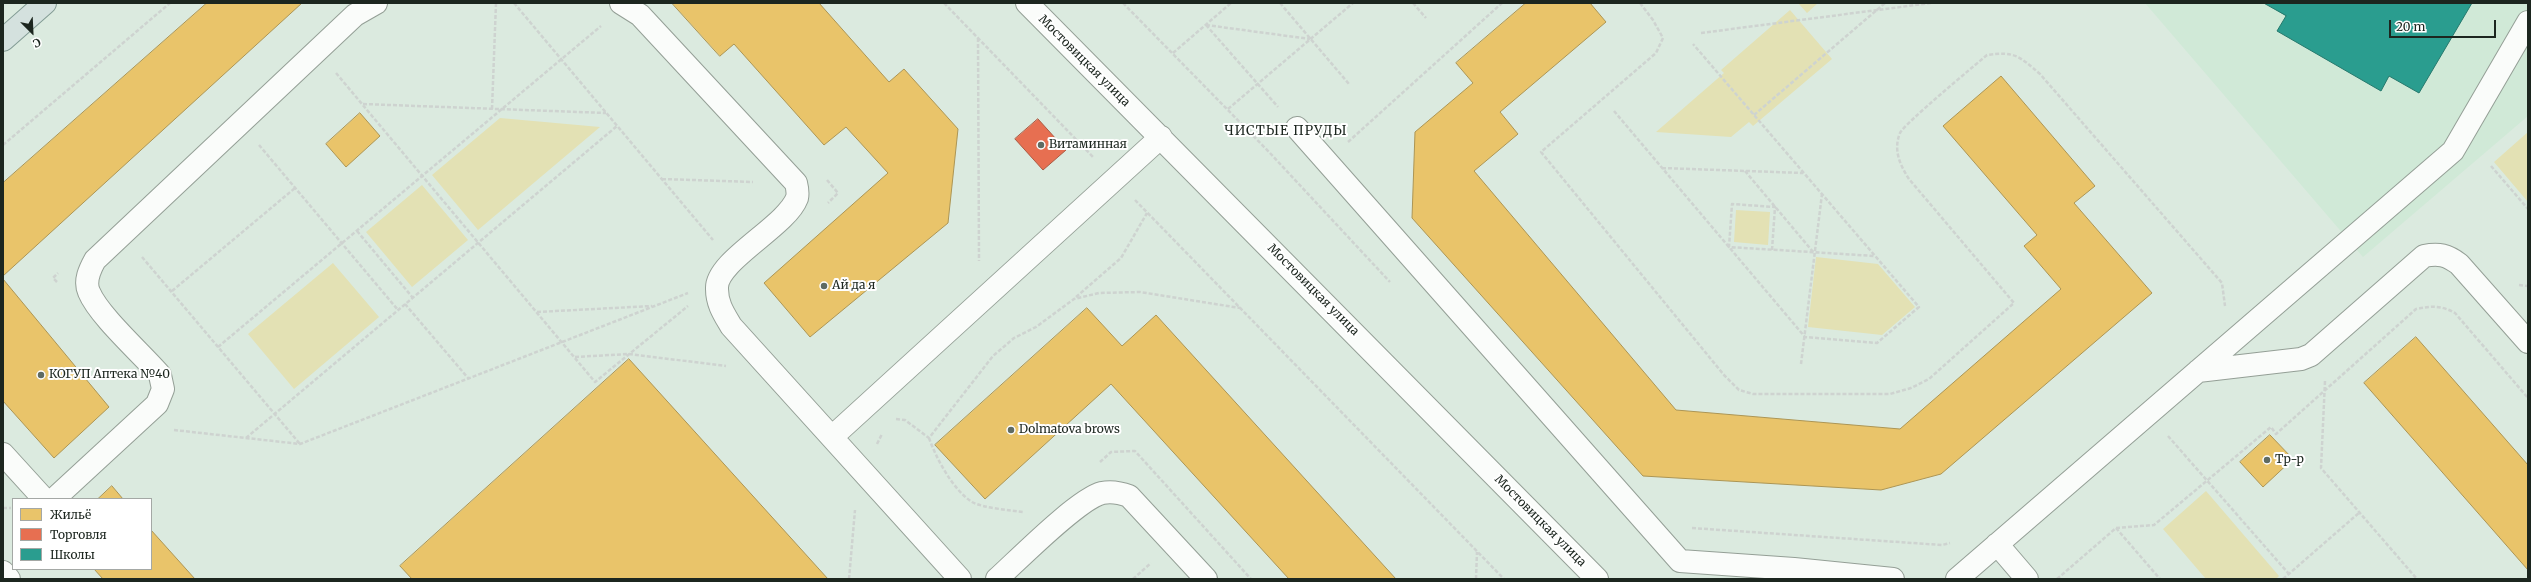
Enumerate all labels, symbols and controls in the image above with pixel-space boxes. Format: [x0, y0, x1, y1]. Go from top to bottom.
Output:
north arrow [12, 12, 52, 52]
street label: Мостовицкая улица [1035, 12, 1133, 110]
scale bar [2391, 12, 2498, 38]
text: 20 m [2396, 19, 2425, 34]
text: С [31, 35, 43, 51]
district label: ЧИСТЫЕ ПРУДЫ [1225, 123, 1347, 139]
place label: Витаминная [1049, 138, 1127, 152]
marker: Витаминная [1036, 140, 1046, 150]
street label: Мостовицкая улица [1264, 241, 1362, 339]
place label: Ай да я [832, 279, 876, 293]
marker: Ай да я [819, 281, 829, 291]
place label: КОГУП Аптека №40 [49, 368, 170, 382]
marker: КОГУП Аптека №40 [36, 370, 46, 380]
place label: Dolmatova brows [1019, 423, 1120, 437]
marker: Dolmatova brows [1006, 425, 1016, 435]
place label: Тр-р [2275, 453, 2304, 467]
marker: Тр-р [2262, 455, 2272, 465]
street label: Мостовицкая улица [1491, 472, 1589, 570]
legend [12, 498, 152, 570]
text: Жильё [50, 507, 91, 522]
text: Торговля [50, 527, 107, 542]
text: Школы [50, 547, 95, 562]

